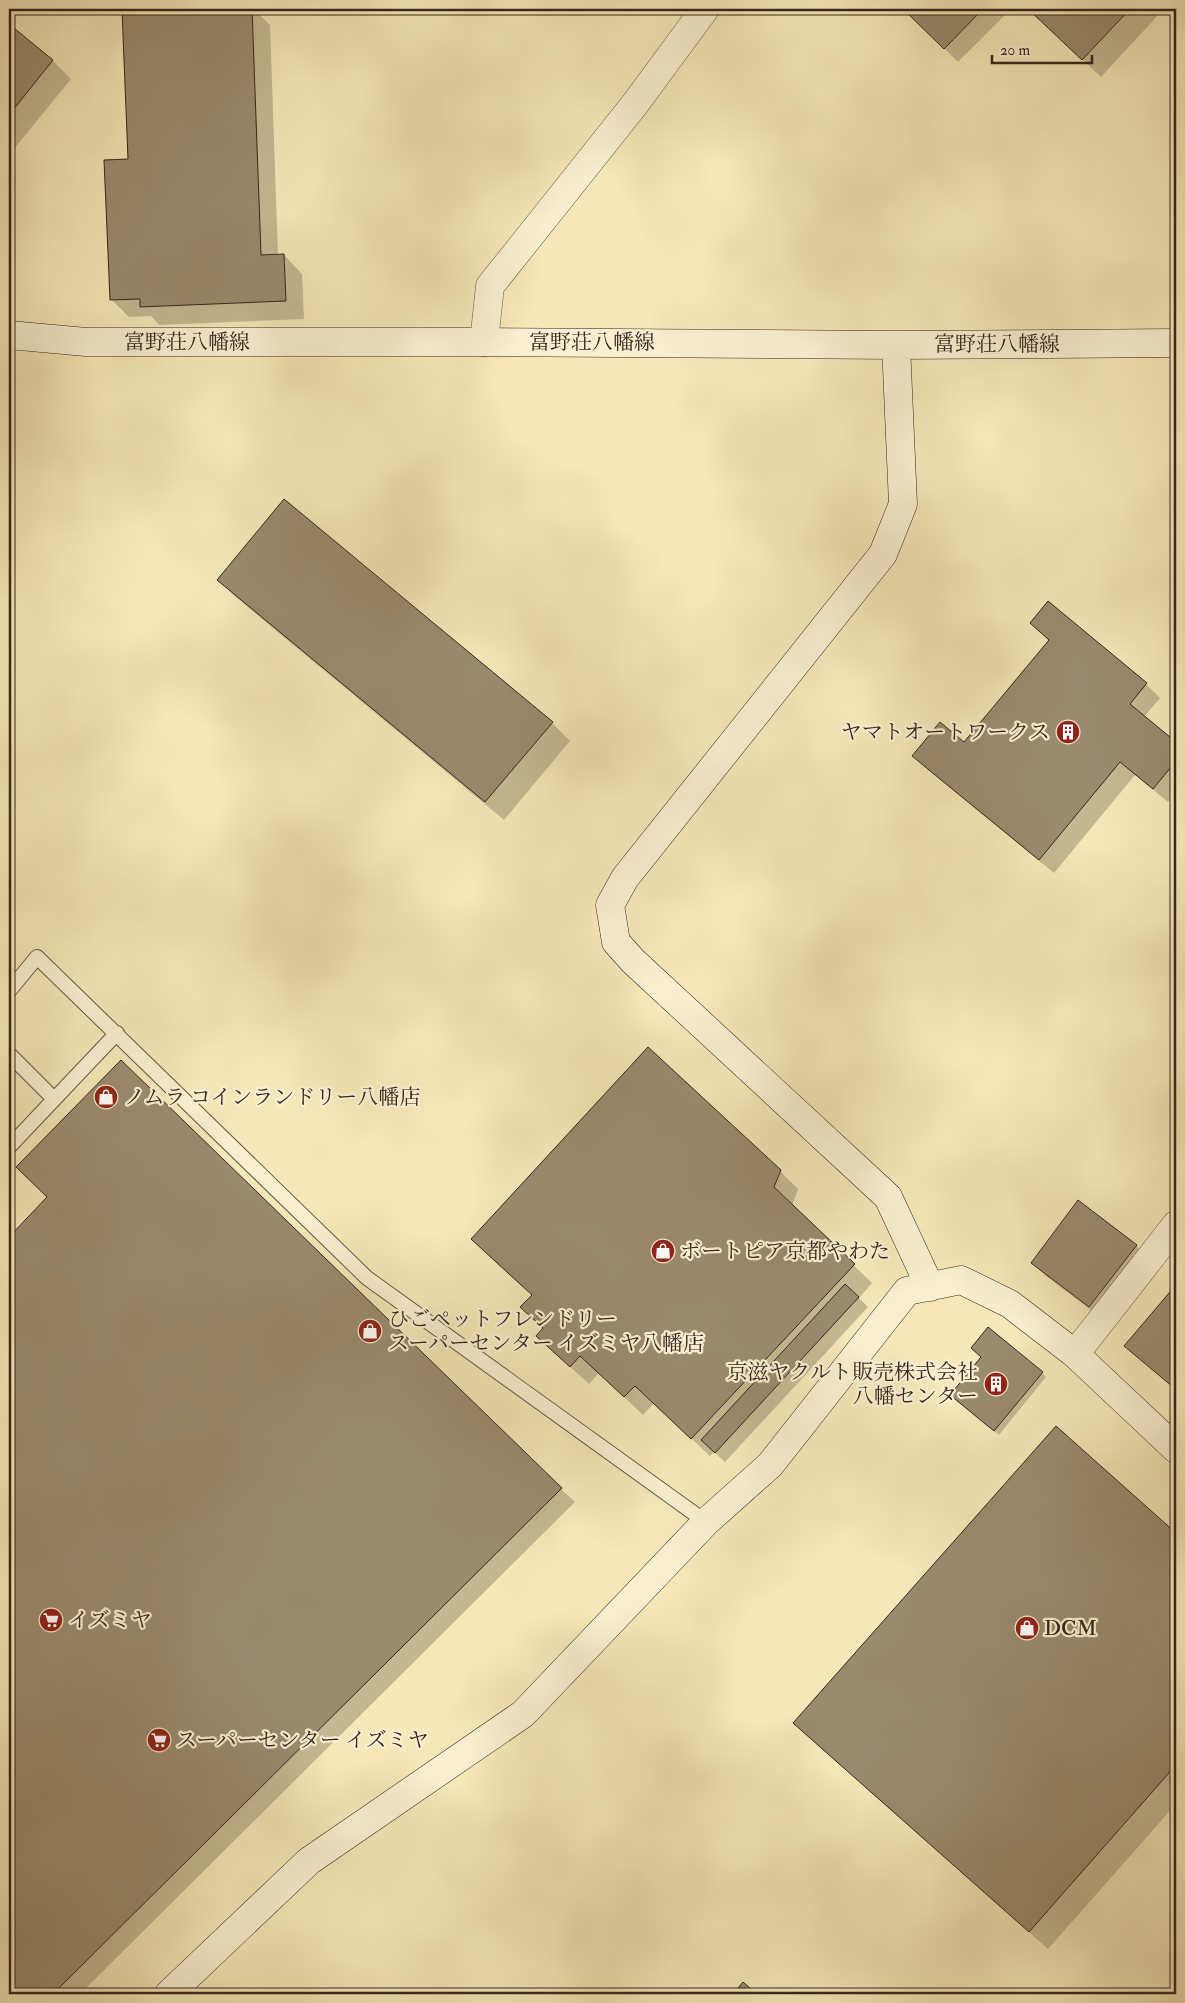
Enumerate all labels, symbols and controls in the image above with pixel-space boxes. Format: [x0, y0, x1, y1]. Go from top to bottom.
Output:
scale bar [992, 32, 1092, 64]
text: 20 m [1000, 41, 1030, 60]
street label: 富野荘八幡線 [124, 329, 250, 356]
street label: 富野荘八幡線 [529, 329, 655, 356]
street label: 富野荘八幡線 [934, 331, 1060, 358]
place label: ヤマトオートワークス [841, 719, 1050, 746]
building icon: ヤマトオートワークス [1055, 719, 1081, 745]
shop icon: ノムラ コインランドリー八幡店 [93, 1084, 119, 1110]
place label: ノムラ コインランドリー八幡店 [124, 1084, 420, 1111]
shop icon: ボートピア京都やわた [650, 1238, 676, 1264]
place label: ボートピア京都やわた [680, 1238, 890, 1265]
place label: ひごペットフレンドリー スーパーセンター イズミヤ八幡店 [388, 1306, 704, 1357]
shop icon: ひごペットフレンドリー スーパーセンター イズミヤ八幡店 [357, 1318, 383, 1344]
place label: 京滋ヤクルト販売株式会社 八幡センター [727, 1359, 978, 1410]
building icon: 京滋ヤクルト販売株式会社 八幡センター [983, 1371, 1009, 1397]
supermarket icon: イズミヤ [38, 1607, 64, 1633]
place label: イズミヤ [68, 1607, 152, 1634]
shop icon: DCM [1014, 1615, 1040, 1641]
place label: DCM [1044, 1615, 1097, 1642]
supermarket icon: スーパーセンター イズミヤ [146, 1727, 172, 1753]
place label: スーパーセンター イズミヤ [176, 1727, 429, 1754]

